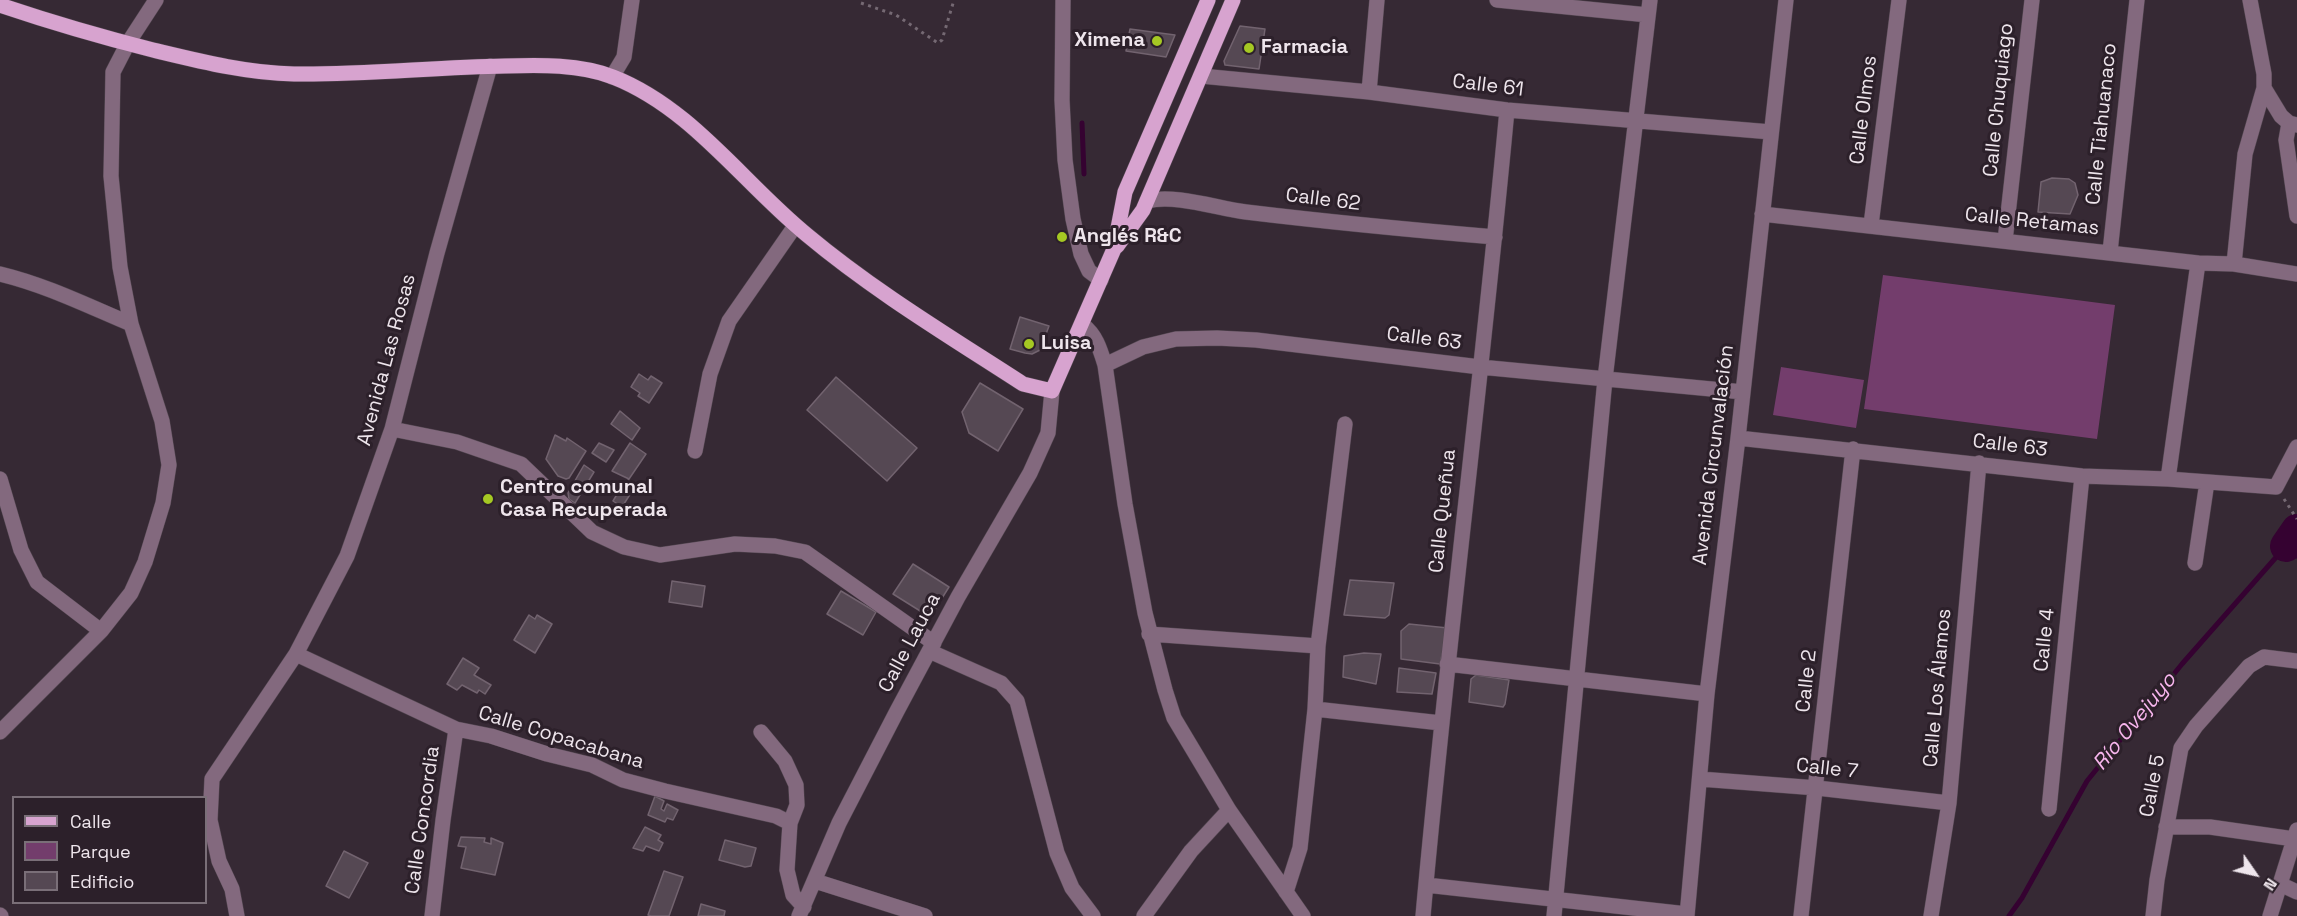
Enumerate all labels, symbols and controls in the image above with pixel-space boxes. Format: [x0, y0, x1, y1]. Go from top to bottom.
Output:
street label: Calle Chuquiago [1979, 22, 2019, 178]
place label: Ximena [1074, 29, 1145, 53]
marker: Ximena [1150, 34, 1164, 48]
place label: Farmacia [1261, 36, 1348, 60]
marker: Farmacia [1242, 41, 1256, 55]
street label: Calle Tiahuanaco [2082, 42, 2122, 206]
street label: Calle Olmos [1845, 54, 1883, 166]
street label: Calle 61 [1451, 70, 1525, 102]
street label: Calle 62 [1284, 183, 1362, 217]
street label: Calle Retamas [1964, 203, 2100, 241]
place label: Anglés R&C [1074, 225, 1182, 249]
marker: Anglés R&C [1055, 230, 1069, 244]
street label: Avenida Las Rosas [353, 272, 421, 448]
street label: Calle 63 [1385, 322, 1463, 356]
place label: Luisa [1041, 332, 1091, 356]
marker: Luisa [1022, 337, 1036, 351]
street label: Avenida Circunvalación [1689, 343, 1739, 567]
street label: Calle 63 [1971, 429, 2049, 463]
street label: Calle Queñua [1425, 448, 1461, 574]
place label: Centro comunal Casa Recuperada [500, 476, 667, 523]
marker: Centro comunal Casa Recuperada [481, 492, 495, 506]
street label: Calle Lauca [874, 589, 946, 697]
street label: Calle 4 [2030, 607, 2060, 673]
street label: Calle Los Álamos [1919, 608, 1957, 768]
street label: Calle 2 [1792, 648, 1822, 714]
water label: Río Ovejuyo [2088, 668, 2182, 776]
street label: Calle Copacabana [475, 701, 647, 775]
street label: Calle Concordia [401, 744, 445, 896]
street label: Calle 5 [2135, 753, 2171, 819]
street label: Calle 7 [1795, 754, 1859, 784]
legend [12, 796, 207, 904]
text: Calle [70, 810, 111, 833]
text: Parque [70, 840, 131, 863]
north arrow [2225, 844, 2285, 904]
text: Edificio [70, 870, 134, 893]
text: N [2259, 874, 2282, 895]

